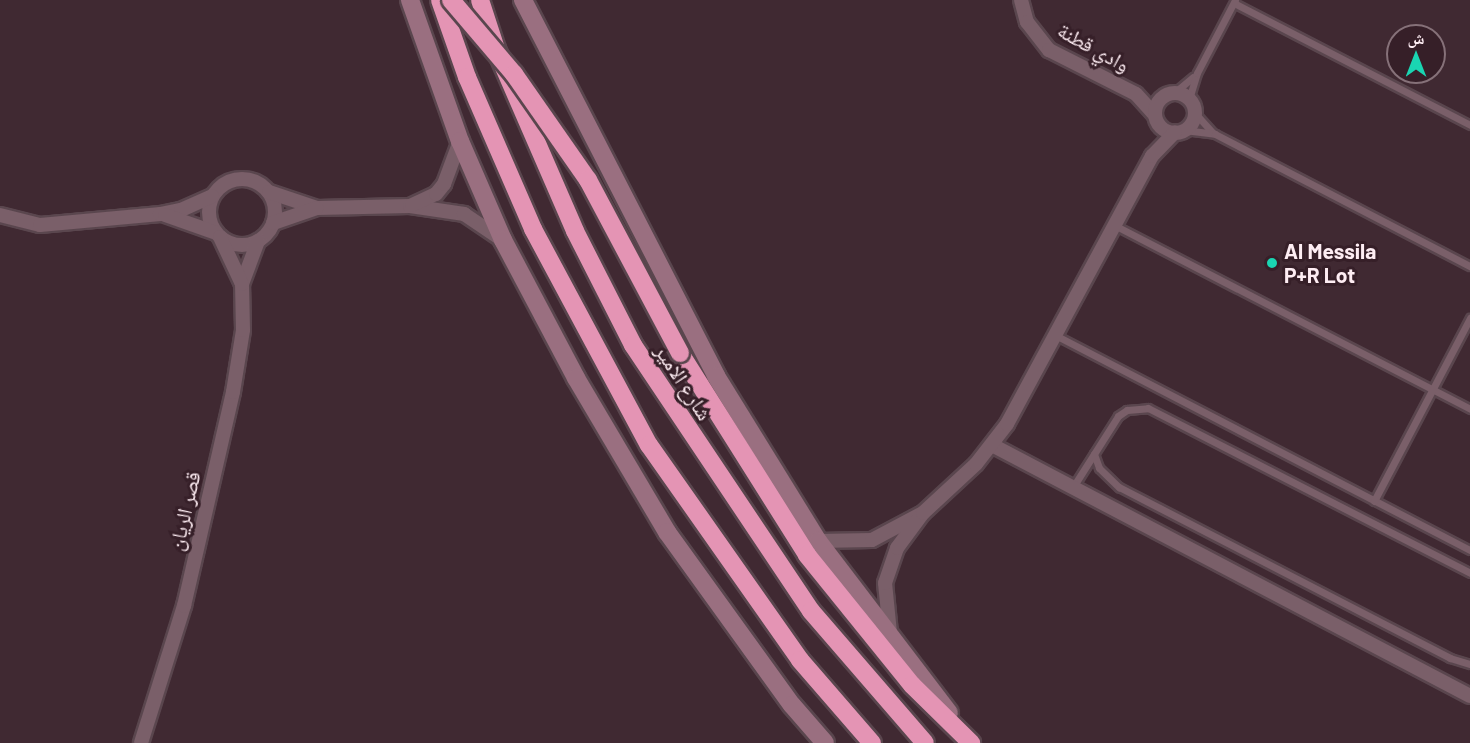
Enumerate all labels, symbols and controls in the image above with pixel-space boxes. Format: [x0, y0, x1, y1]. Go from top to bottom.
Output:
street label: وادي قطنة [1054, 17, 1134, 77]
north arrow [1386, 24, 1446, 84]
text: ش [1408, 28, 1424, 47]
place label: Al Messila P+R Lot [1284, 238, 1376, 288]
marker: Al Messila P+R Lot [1265, 256, 1279, 270]
street label: شارع الامير [650, 339, 718, 425]
street label: قصر الريان [163, 469, 205, 553]

